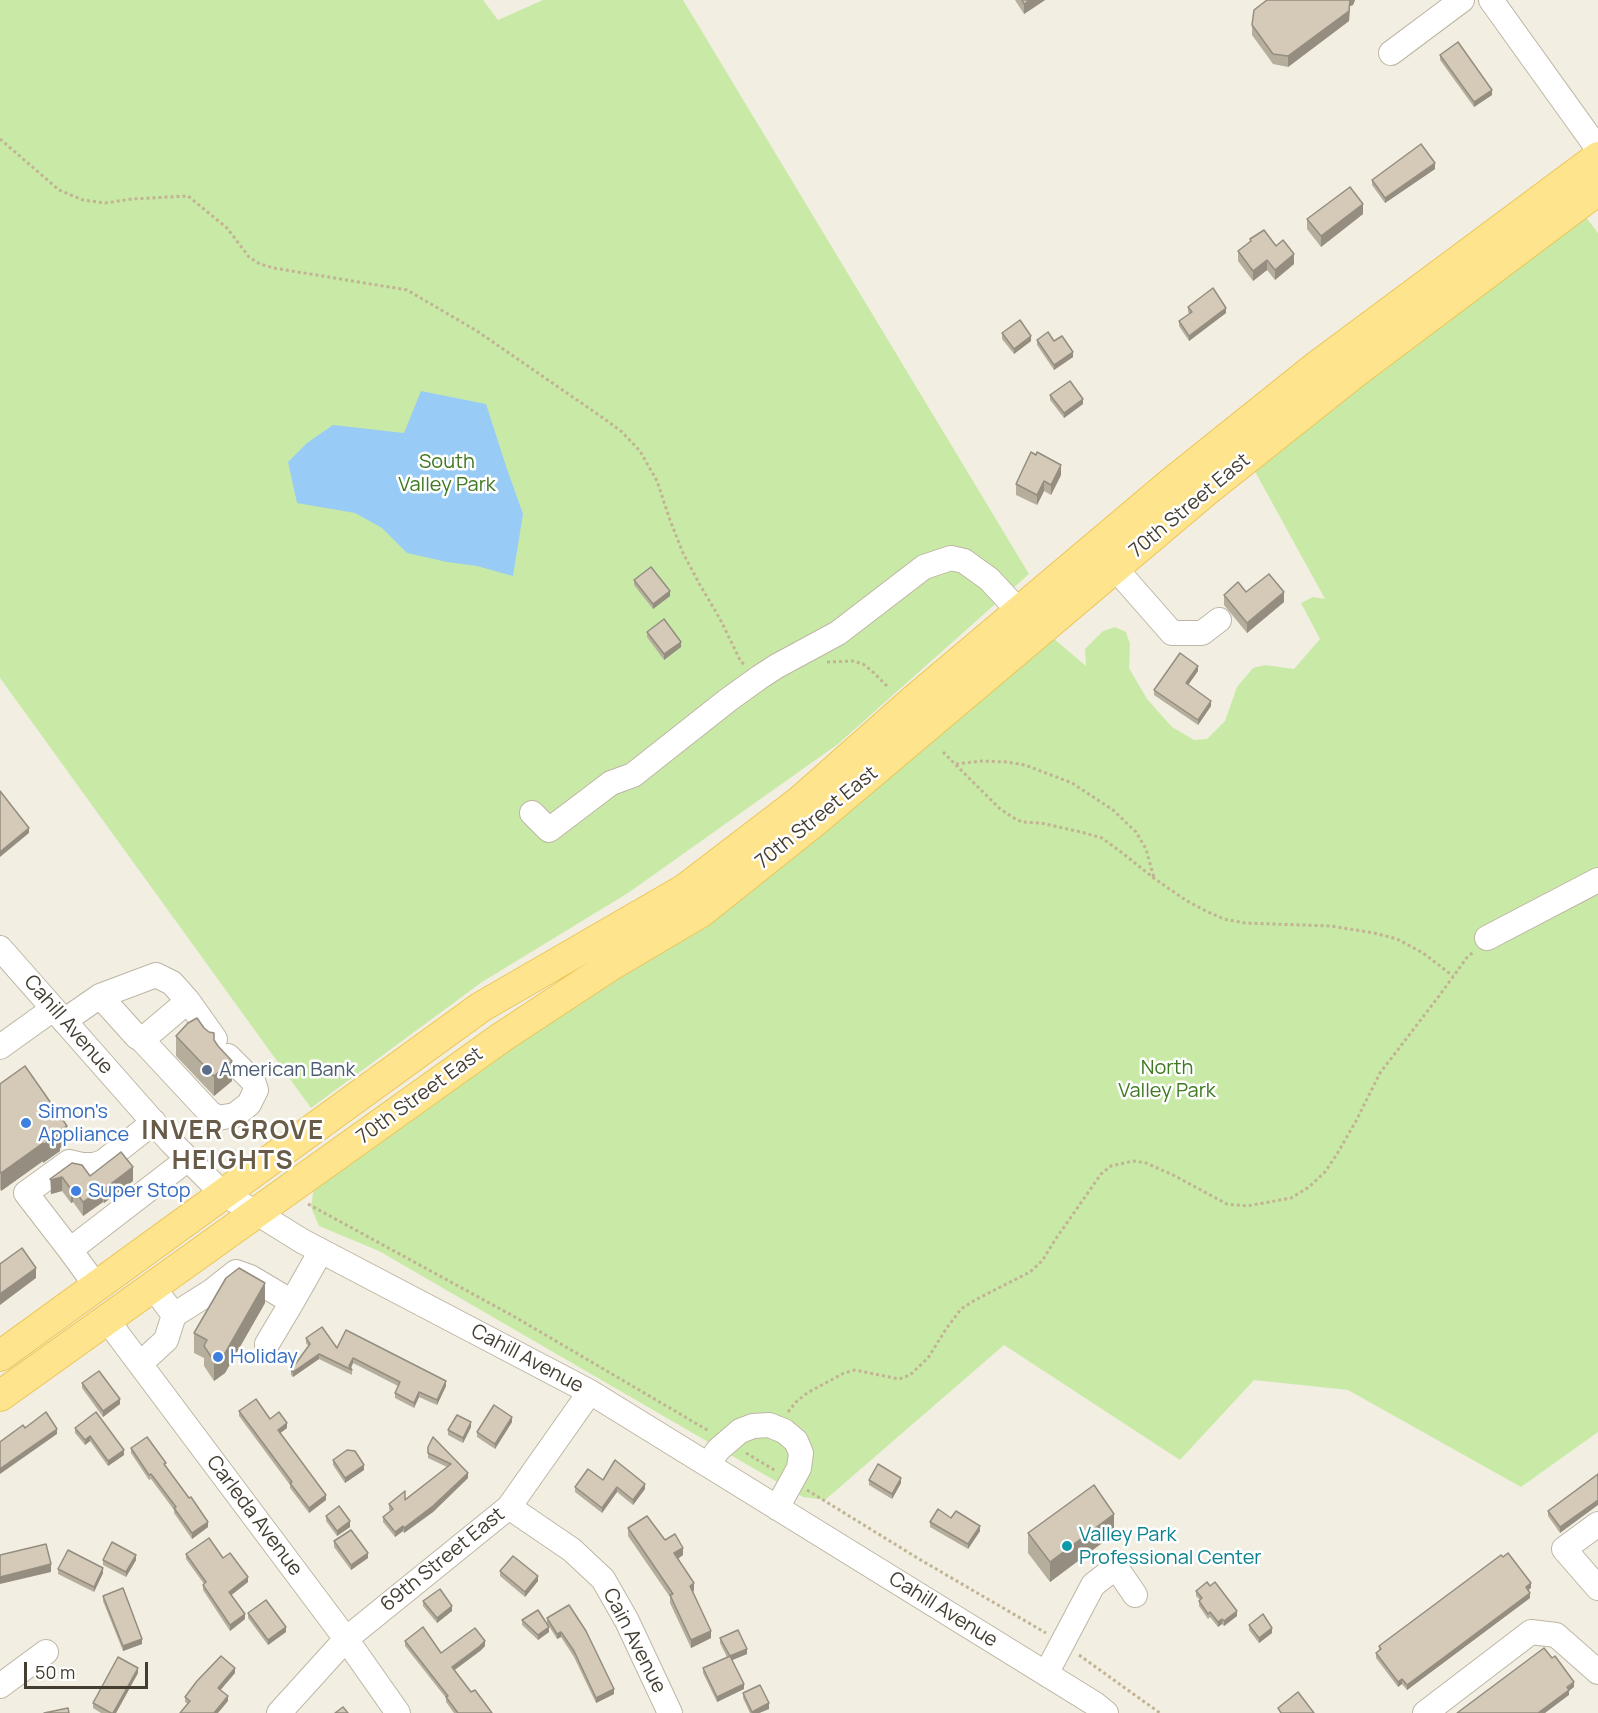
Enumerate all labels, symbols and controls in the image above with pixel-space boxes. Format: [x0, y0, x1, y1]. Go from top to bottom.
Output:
street label: 70th Street East [1125, 449, 1255, 563]
park label: South Valley Park [398, 450, 496, 497]
street label: 70th Street East [751, 762, 883, 874]
street label: Cahill Avenue [18, 970, 118, 1080]
street label: 70th Street East [352, 1042, 488, 1150]
park label: North Valley Park [1118, 1056, 1216, 1103]
place label: American Bank [219, 1058, 355, 1082]
marker: American Bank [200, 1063, 214, 1077]
place label: Simon's Appliance [38, 1100, 129, 1147]
marker: Simon's Appliance [19, 1116, 33, 1130]
district label: INVER GROVE HEIGHTS [141, 1116, 325, 1178]
place label: Super Stop [88, 1179, 191, 1203]
marker: Super Stop [69, 1184, 83, 1198]
street label: Cahill Avenue [467, 1319, 587, 1399]
place label: Holiday [230, 1345, 298, 1369]
marker: Holiday [211, 1350, 225, 1364]
street label: Carleda Avenue [201, 1451, 307, 1581]
street label: 69th Street East [376, 1503, 510, 1617]
place label: Valley Park Professional Center [1079, 1523, 1262, 1570]
marker: Valley Park Professional Center [1060, 1539, 1074, 1553]
street label: Cahill Avenue [884, 1567, 1002, 1653]
street label: Cain Avenue [597, 1585, 671, 1697]
scale bar [27, 1650, 152, 1688]
text: 50 m [35, 1660, 75, 1684]

